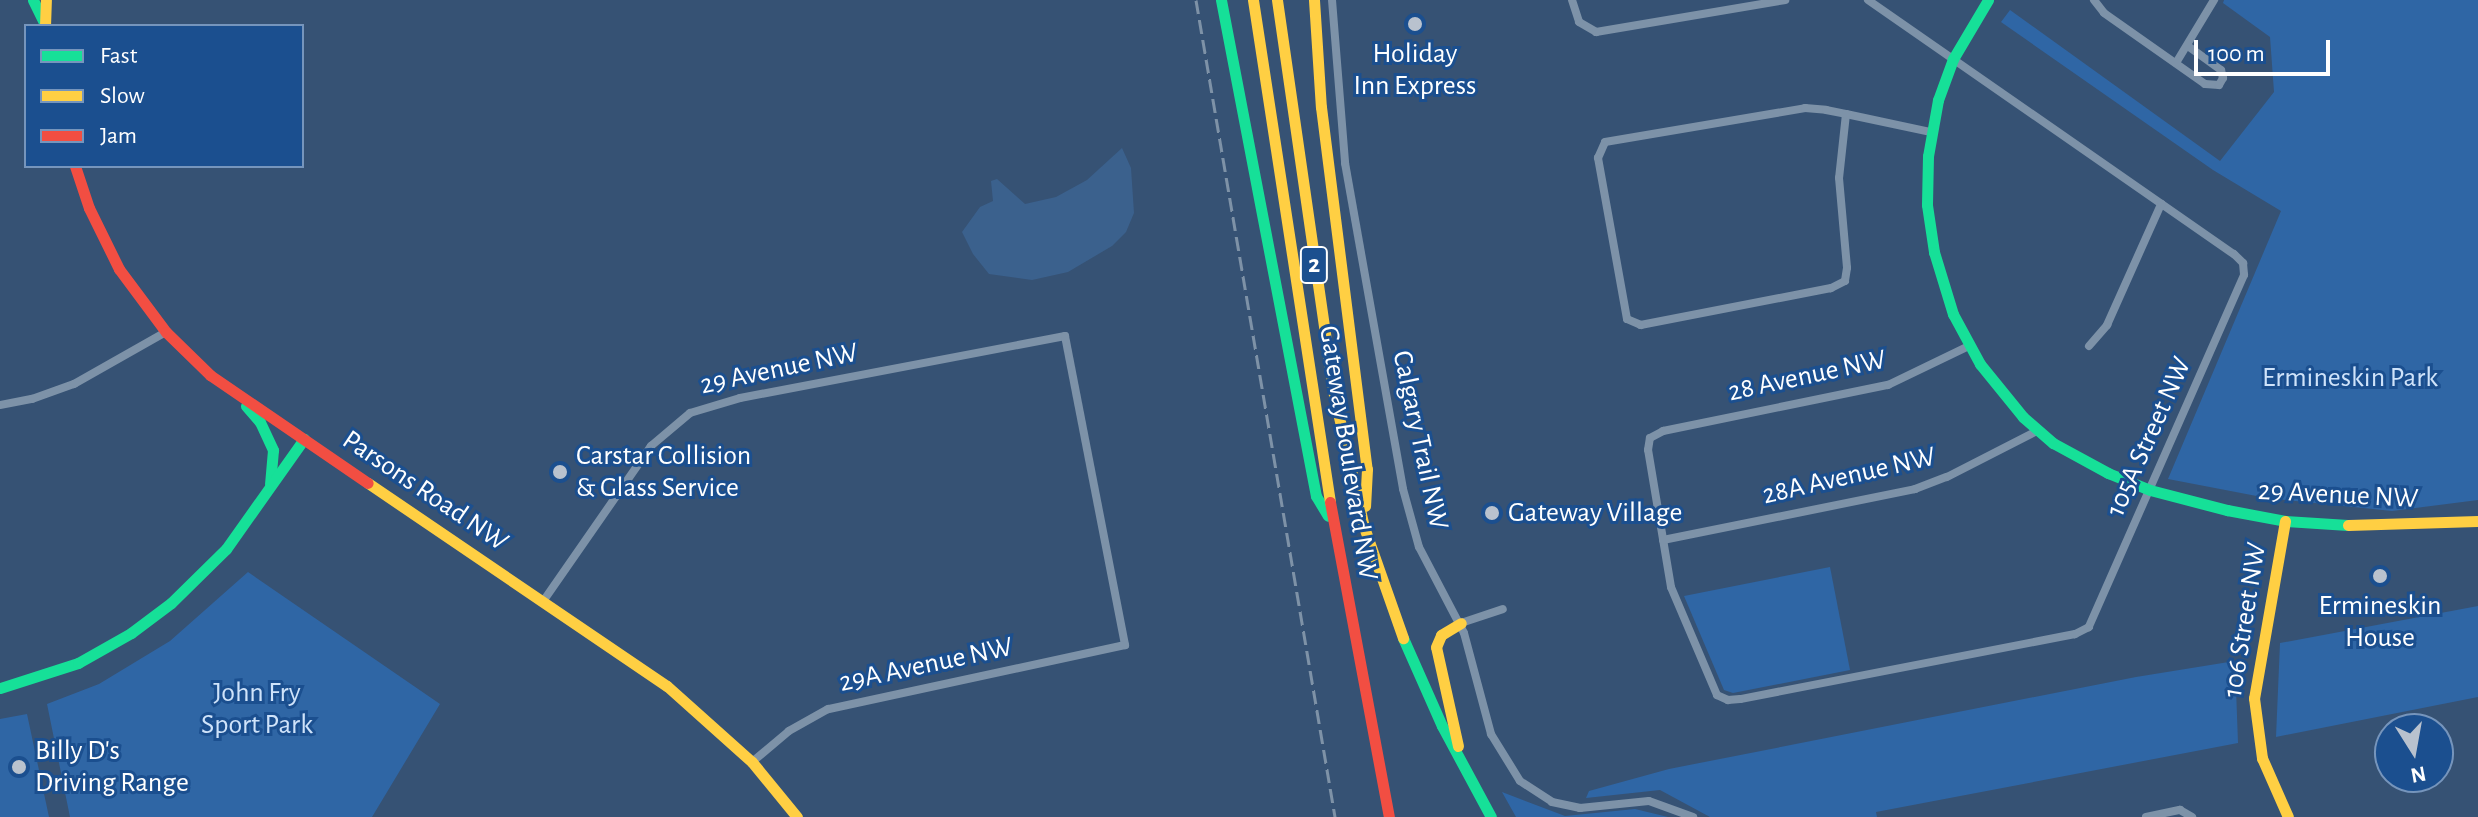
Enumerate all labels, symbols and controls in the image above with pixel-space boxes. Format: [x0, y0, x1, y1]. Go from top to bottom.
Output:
marker: Holiday Inn Express [1406, 15, 1424, 33]
legend [24, 24, 304, 168]
scale bar [2198, 24, 2334, 74]
place label: Holiday Inn Express [1354, 37, 1476, 103]
text: 100 m [2208, 42, 2265, 66]
text: Fast [100, 44, 137, 68]
text: Slow [100, 84, 145, 108]
text: Jam [100, 124, 137, 148]
road number: 2 [1298, 243, 1330, 287]
street label: Gateway Boulevard NW [1311, 323, 1385, 583]
street label: 29 Avenue NW [697, 336, 861, 402]
street label: 28 Avenue NW [1725, 343, 1889, 409]
street label: Calgary Trail NW [1385, 348, 1455, 532]
street label: 105A Street NW [2099, 352, 2199, 522]
park label: Ermineskin Park [2262, 361, 2438, 395]
street label: Parsons Road NW [336, 423, 514, 559]
place label: Carstar Collision & Glass Service [576, 439, 751, 505]
street label: 28A Avenue NW [1759, 440, 1939, 512]
marker: Carstar Collision & Glass Service [551, 463, 569, 481]
street label: 29 Avenue NW [2257, 474, 2419, 516]
place label: Gateway Village [1508, 496, 1682, 530]
marker: Gateway Village [1483, 504, 1501, 522]
street label: 106 Street NW [2216, 540, 2274, 700]
marker: Ermineskin House [2371, 567, 2389, 585]
place label: Ermineskin House [2318, 589, 2442, 655]
street label: 29A Avenue NW [836, 630, 1016, 700]
park label: John Fry Sport Park [201, 676, 313, 742]
north arrow [2374, 713, 2454, 793]
place label: Billy D's Driving Range [35, 734, 189, 800]
marker: Billy D's Driving Range [10, 758, 28, 776]
text: N [2409, 762, 2428, 787]

